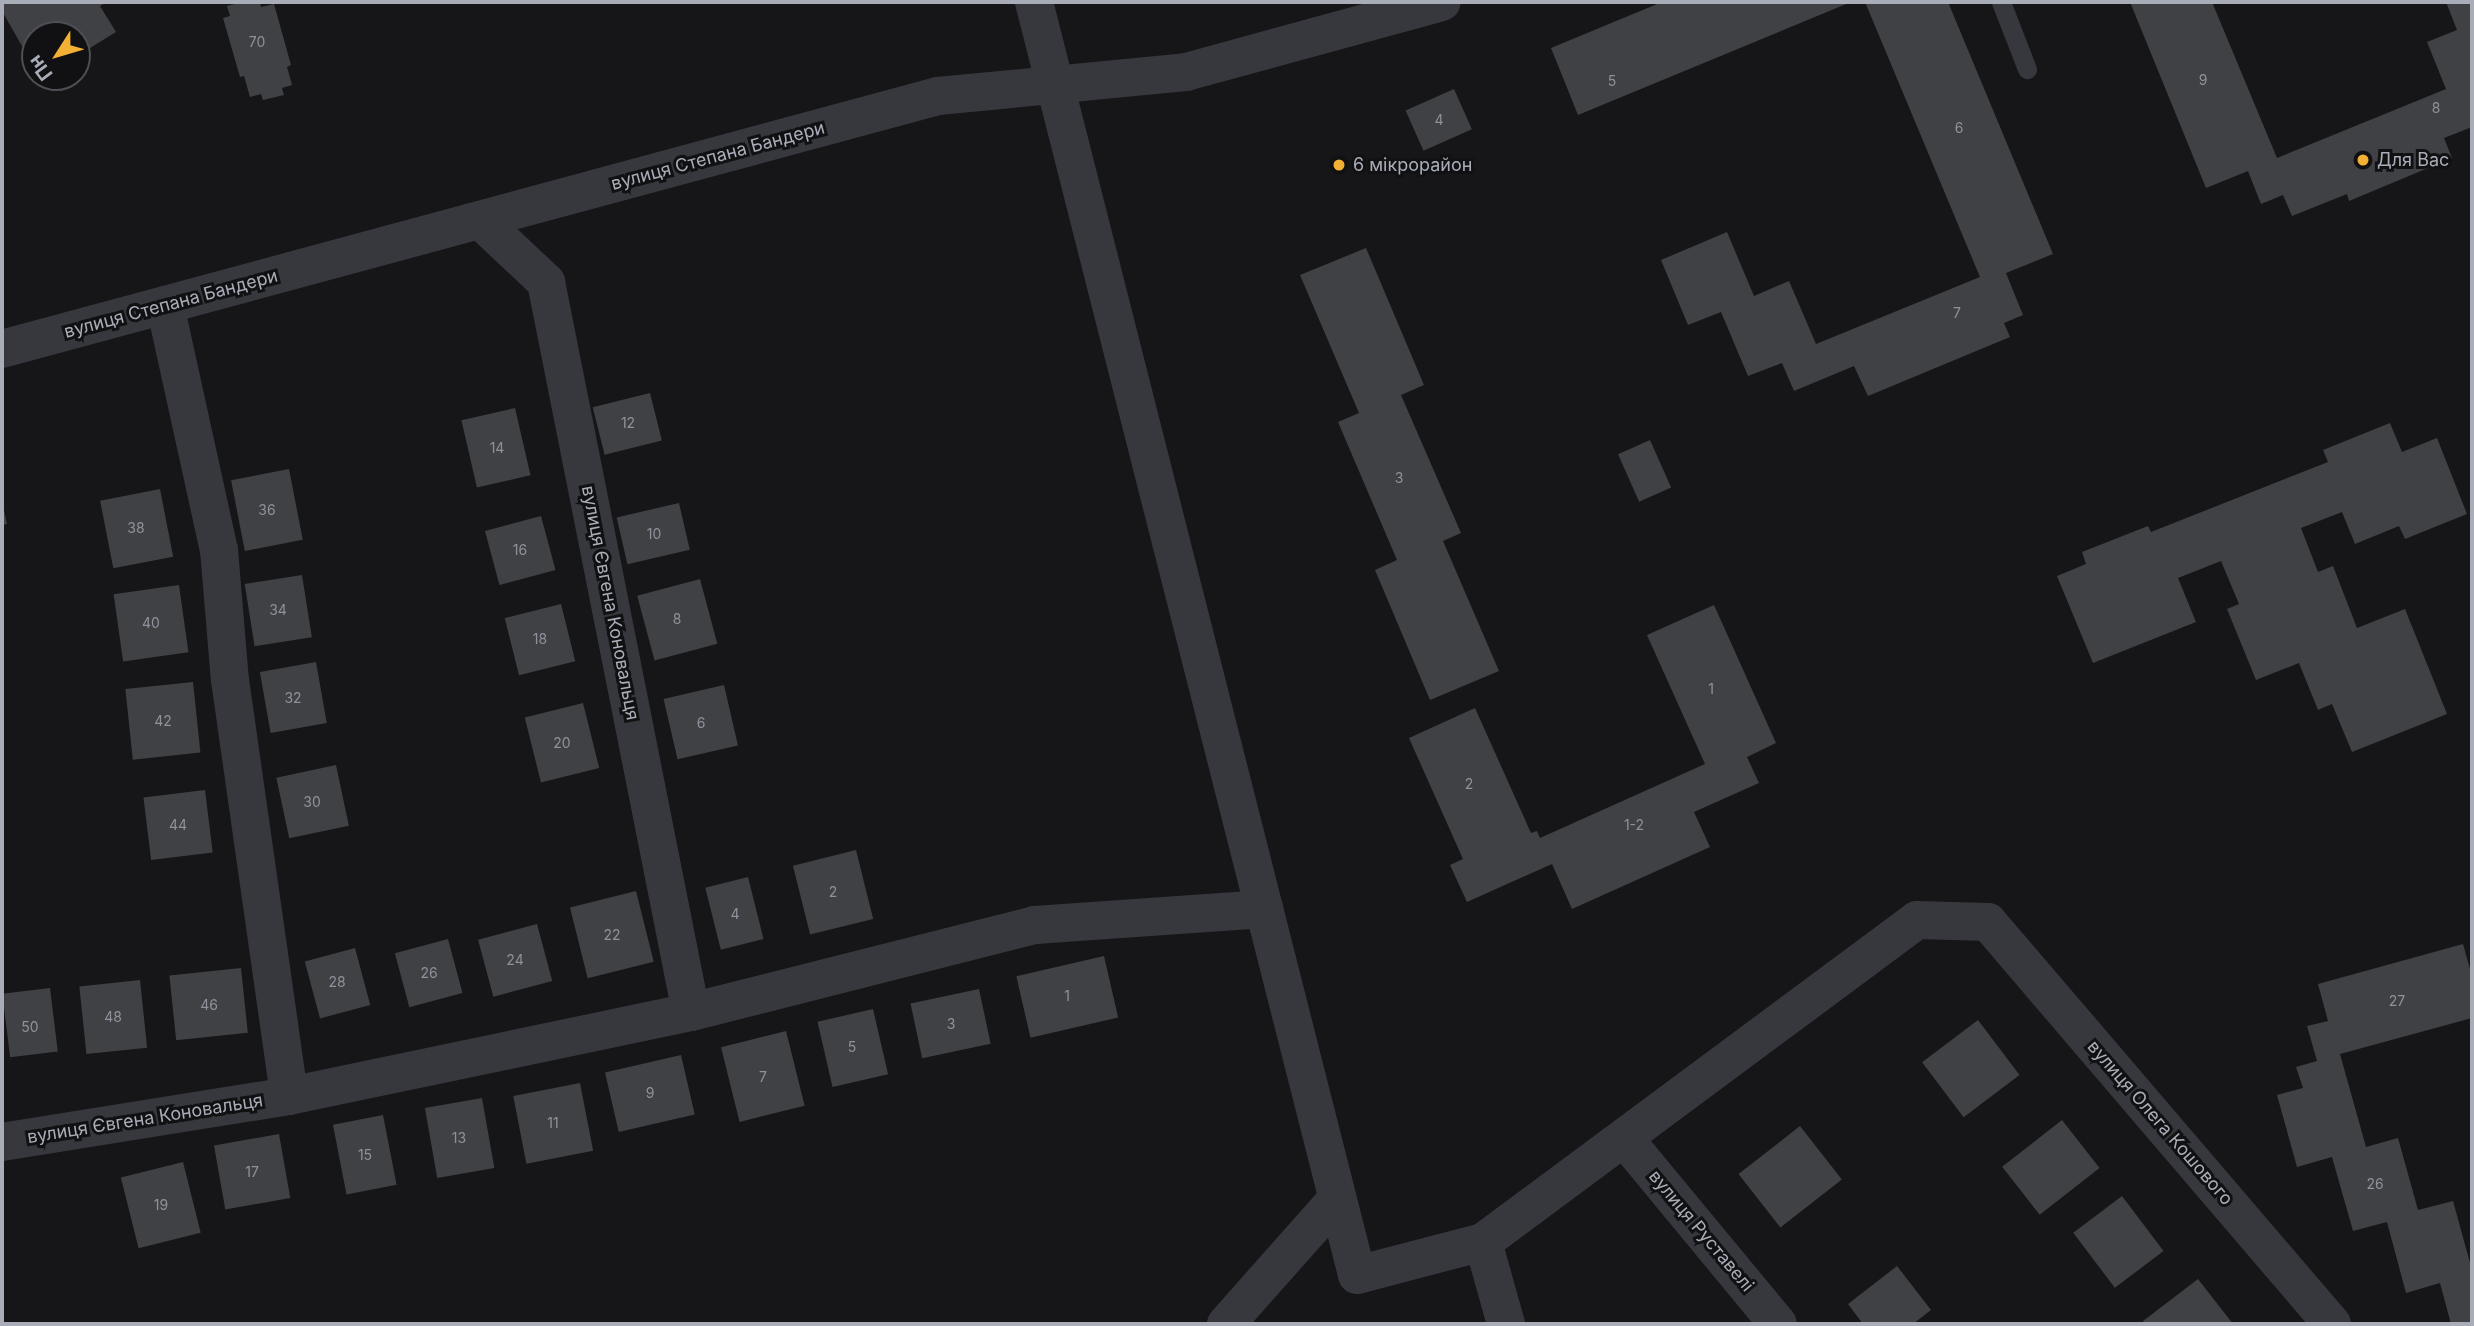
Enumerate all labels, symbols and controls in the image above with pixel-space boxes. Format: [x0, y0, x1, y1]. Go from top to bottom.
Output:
north arrow [21, 21, 91, 91]
house number: 70 [249, 34, 265, 50]
text: Пн [23, 50, 57, 85]
house number: 9 [2199, 72, 2207, 88]
house number: 5 [1608, 73, 1616, 89]
house number: 8 [2432, 100, 2440, 116]
house number: 4 [1434, 112, 1444, 128]
street label: вулиця Степана Бандери [609, 117, 827, 195]
house number: 6 [1955, 120, 1963, 136]
place label: Для Вас [2377, 149, 2449, 171]
marker: Для Вас [2355, 152, 2371, 168]
place label: 6 мікрорайон [1353, 154, 1472, 176]
marker: 6 мікрорайон [1331, 157, 1347, 173]
street label: вулиця Степана Бандери [62, 265, 280, 343]
house number: 7 [1953, 305, 1961, 321]
house number: 12 [621, 415, 635, 431]
house number: 14 [490, 440, 504, 456]
house number: 3 [1395, 470, 1403, 486]
street label: вулиця Євгена Коновальця [577, 484, 643, 722]
house number: 36 [258, 502, 276, 518]
house number: 38 [127, 520, 145, 536]
house number: 10 [647, 526, 661, 542]
house number: 16 [513, 542, 527, 558]
house number: 34 [269, 602, 287, 618]
house number: 8 [673, 611, 681, 627]
house number: 40 [142, 615, 160, 631]
house number: 18 [533, 631, 547, 647]
house number: 1 [1708, 681, 1714, 697]
house number: 32 [284, 690, 302, 706]
house number: 42 [154, 713, 172, 729]
house number: 6 [697, 715, 705, 731]
house number: 20 [553, 735, 571, 751]
house number: 2 [1465, 776, 1473, 792]
house number: 30 [303, 794, 321, 810]
house number: 44 [169, 817, 187, 833]
house number: 1-2 [1624, 817, 1644, 833]
house number: 2 [829, 884, 837, 900]
house number: 4 [730, 906, 740, 922]
house number: 22 [603, 927, 621, 943]
house number: 24 [506, 952, 524, 968]
house number: 26 [420, 965, 438, 981]
house number: 28 [328, 974, 346, 990]
house number: 1 [1064, 988, 1070, 1004]
house number: 27 [2389, 993, 2405, 1009]
house number: 46 [200, 997, 218, 1013]
house number: 48 [104, 1009, 122, 1025]
house number: 3 [947, 1016, 955, 1032]
house number: 50 [21, 1019, 39, 1035]
street label: вулиця Олега Кошового [2083, 1036, 2237, 1210]
house number: 5 [848, 1039, 856, 1055]
house number: 7 [759, 1069, 767, 1085]
house number: 9 [646, 1085, 654, 1101]
street label: вулиця Євгена Коновальця [26, 1090, 264, 1148]
house number: 11 [547, 1115, 559, 1131]
house number: 13 [452, 1130, 466, 1146]
house number: 15 [358, 1147, 372, 1163]
house number: 17 [245, 1164, 259, 1180]
street label: вулиця Руставелі [1644, 1166, 1758, 1296]
house number: 26 [2366, 1176, 2384, 1192]
house number: 19 [154, 1197, 168, 1213]

